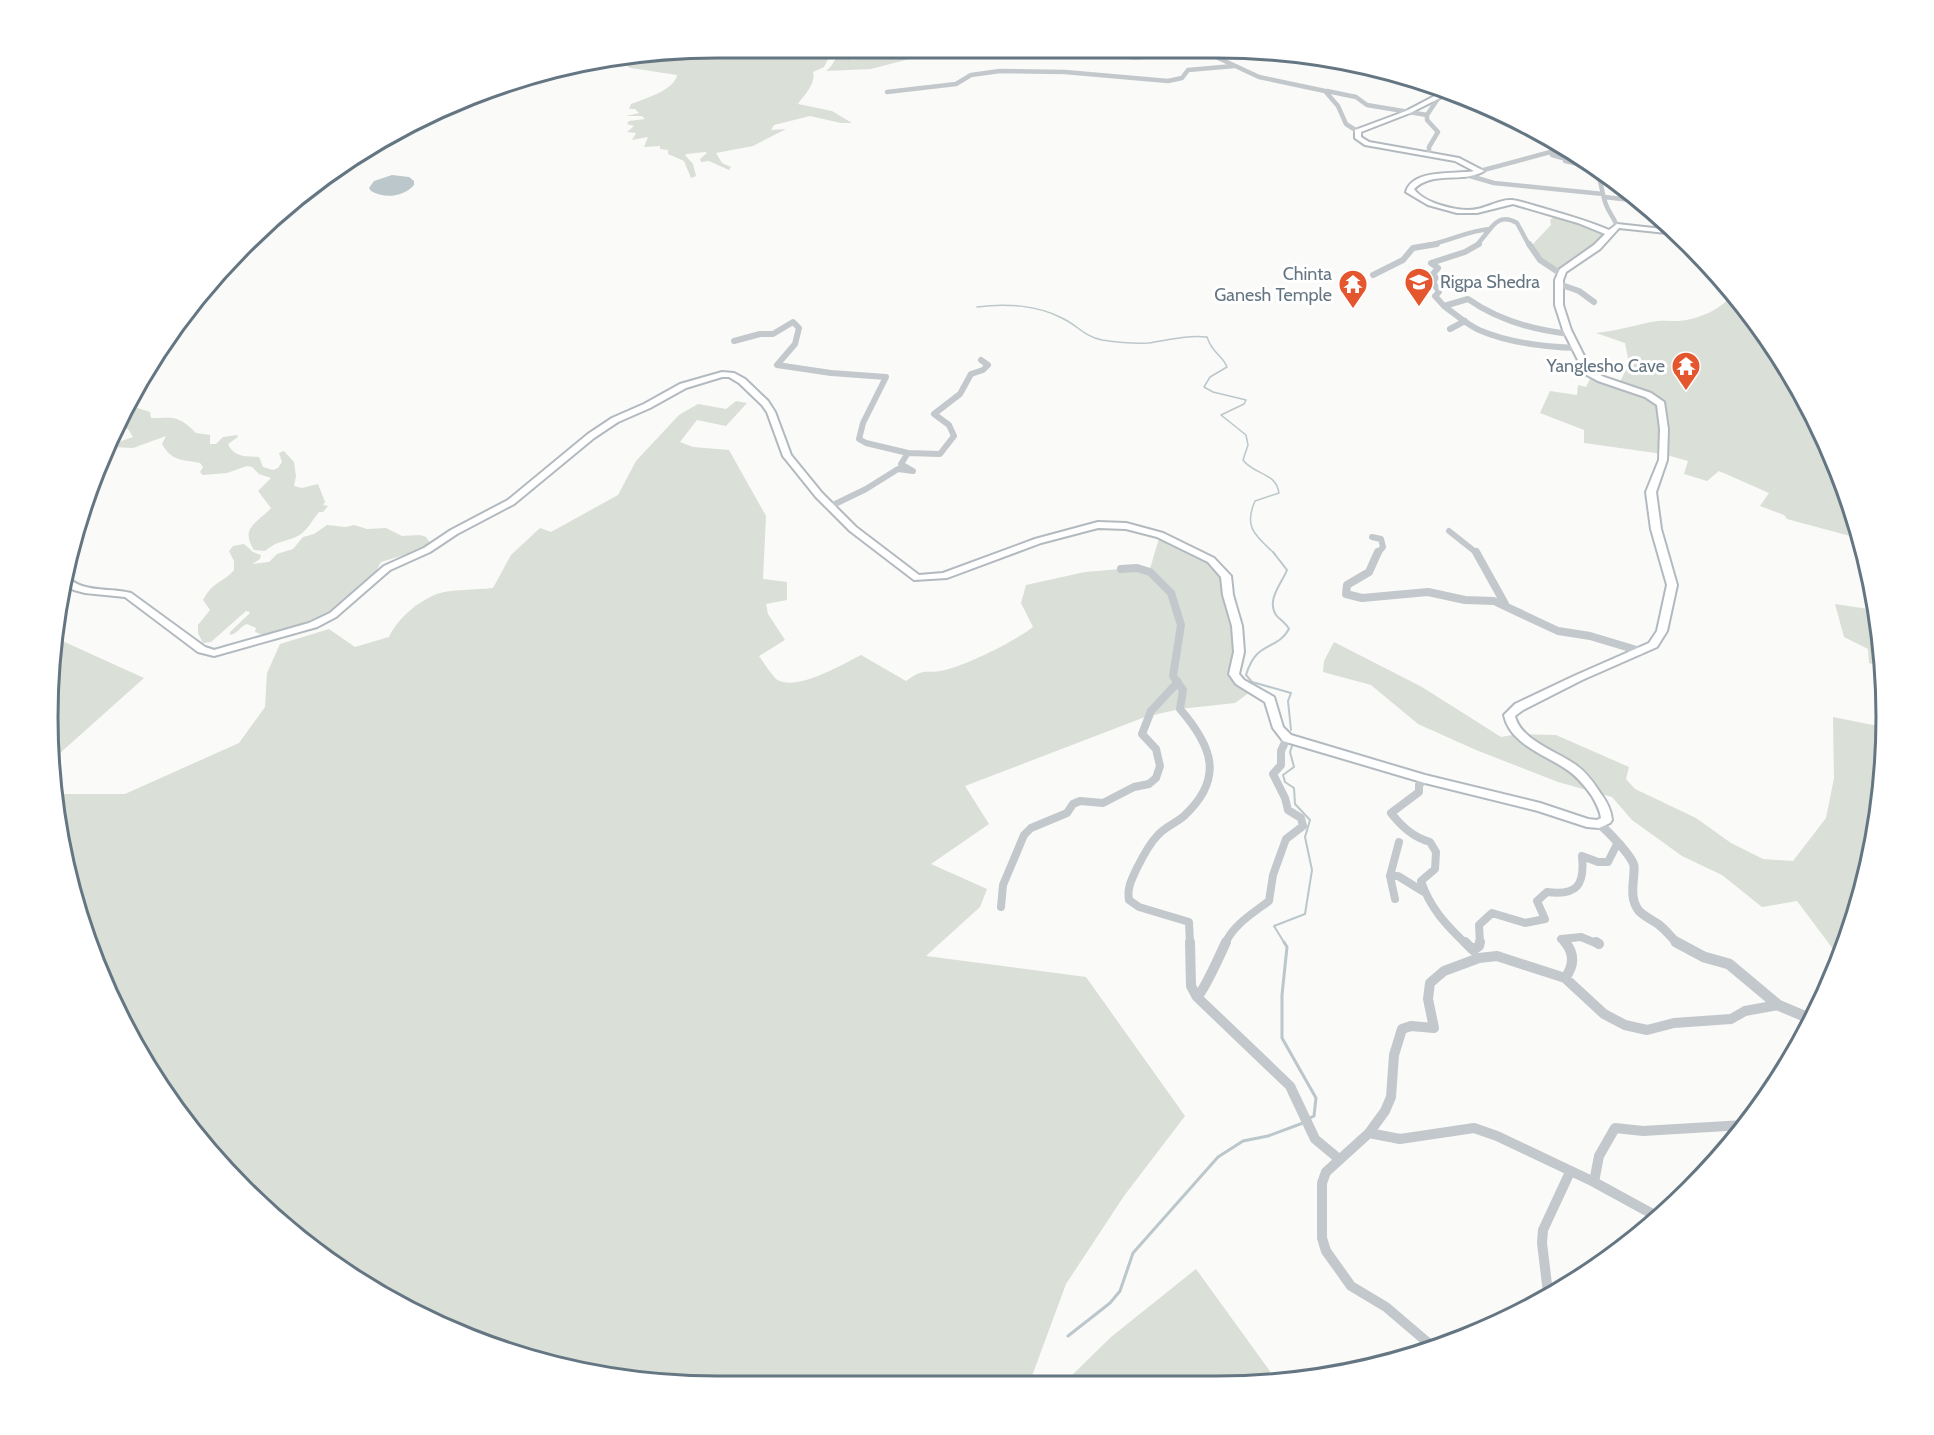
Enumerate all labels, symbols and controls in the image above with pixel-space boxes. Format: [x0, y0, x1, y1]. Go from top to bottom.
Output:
place label: Chinta Ganesh Temple [1214, 263, 1332, 306]
school or university icon: Rigpa Shedra [1403, 266, 1435, 308]
temple icon: Chinta Ganesh Temple [1337, 268, 1369, 310]
place label: Rigpa Shedra [1440, 271, 1540, 293]
temple icon: Yanglesho Cave [1670, 350, 1702, 392]
place label: Yanglesho Cave [1545, 355, 1665, 377]

